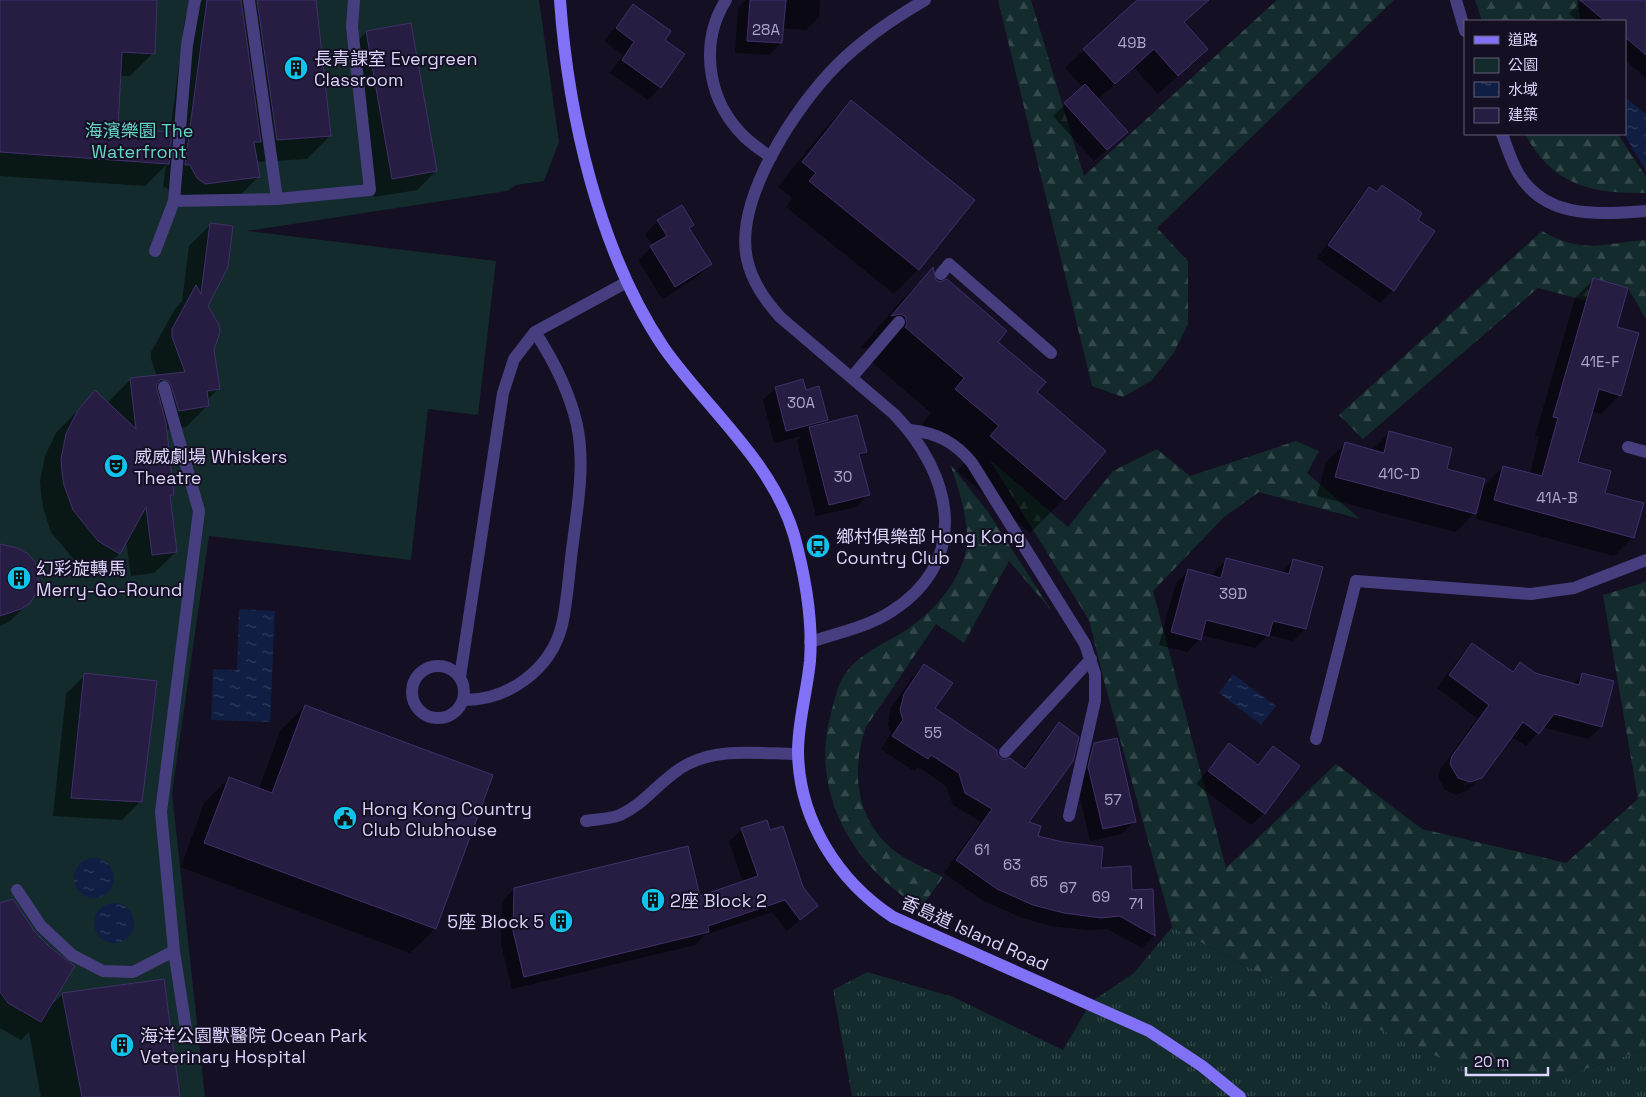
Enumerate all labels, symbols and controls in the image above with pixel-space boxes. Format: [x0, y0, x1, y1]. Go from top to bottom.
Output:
house number: 28A [752, 20, 780, 39]
legend [1464, 20, 1626, 135]
text: 道路 [1508, 30, 1538, 49]
house number: 49B [1118, 33, 1146, 52]
place label: 長青課室 Evergreen Classroom [314, 47, 478, 91]
building icon: 長青課室 Evergreen Classroom [283, 55, 309, 81]
text: 公園 [1508, 55, 1538, 74]
text: 水域 [1508, 80, 1538, 99]
text: 建築 [1508, 105, 1538, 124]
park label: 海濱樂園 The Waterfront [85, 119, 193, 163]
house number: 41E-F [1581, 352, 1619, 371]
house number: 30A [787, 393, 816, 412]
place label: 威威劇場 Whiskers Theatre [134, 445, 287, 489]
theatre icon: 威威劇場 Whiskers Theatre [103, 453, 129, 479]
house number: 41C-D [1378, 464, 1420, 483]
house number: 30 [834, 467, 852, 486]
house number: 41A-B [1536, 488, 1578, 507]
place label: 鄉村俱樂部 Hong Kong Country Club [836, 525, 1025, 569]
bus stop icon: 鄉村俱樂部 Hong Kong Country Club [805, 533, 831, 559]
place label: 幻彩旋轉馬 Merry-Go-Round [36, 557, 182, 601]
building icon: 幻彩旋轉馬 Merry-Go-Round [6, 565, 32, 591]
house number: 39D [1219, 584, 1247, 603]
house number: 55 [924, 723, 942, 742]
house number: 57 [1104, 790, 1122, 809]
place label: Hong Kong Country Club Clubhouse [362, 797, 532, 841]
public building icon: Hong Kong Country Club Clubhouse [332, 805, 358, 831]
house number: 61 [974, 840, 990, 859]
house number: 63 [1003, 855, 1021, 874]
house number: 65 [1030, 872, 1048, 891]
house number: 67 [1059, 878, 1077, 897]
building icon: 2座 Block 2 [640, 887, 666, 913]
house number: 69 [1092, 887, 1110, 906]
place label: 2座 Block 2 [670, 889, 767, 912]
street label: 香島道 Island Road [898, 890, 1052, 976]
house number: 71 [1129, 894, 1143, 913]
building icon: 5座 Block 5 [548, 908, 574, 934]
place label: 5座 Block 5 [447, 910, 544, 933]
place label: 海洋公園獸醫院 Ocean Park Veterinary Hospital [140, 1024, 368, 1068]
building icon: 海洋公園獸醫院 Ocean Park Veterinary Hospital [109, 1032, 135, 1058]
scale bar [1466, 1044, 1548, 1076]
text: 20 m [1474, 1052, 1509, 1071]

